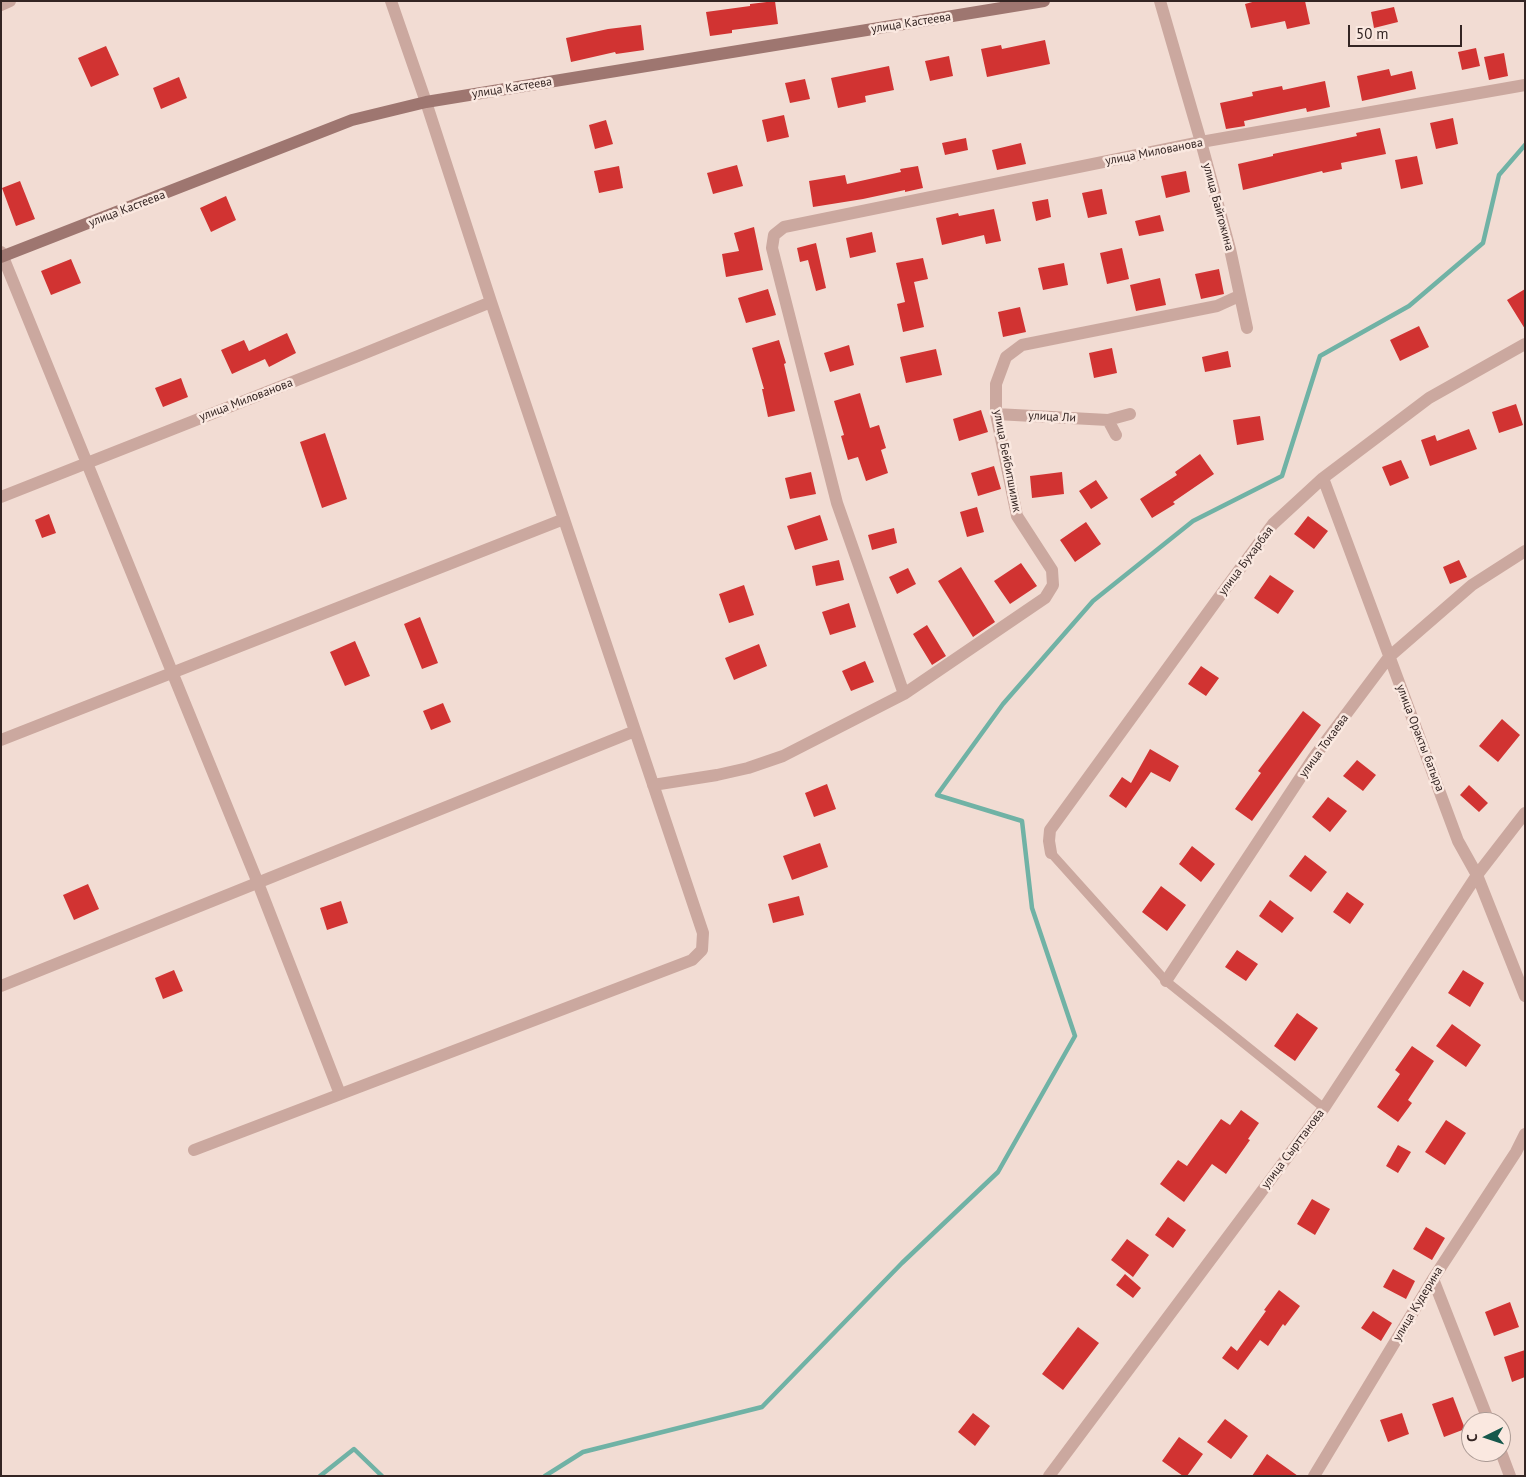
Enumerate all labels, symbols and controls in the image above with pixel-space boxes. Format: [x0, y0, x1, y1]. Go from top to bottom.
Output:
street label: улица Кастеева [870, 10, 952, 36]
scale bar [1351, 15, 1465, 47]
text: 50 m [1356, 24, 1389, 43]
street label: улица Кастеева [471, 75, 553, 101]
street label: улица Милованова [1104, 135, 1204, 169]
street label: улица Байгожина [1199, 162, 1237, 252]
street label: улица Кастеева [87, 188, 167, 230]
street label: улица Милованова [197, 376, 295, 424]
street label: улица Бейбитшилик [990, 408, 1024, 514]
street label: улица Ли [1028, 409, 1076, 425]
street label: улица Бухарбая [1215, 524, 1277, 598]
street label: улица Оракты батыра [1393, 682, 1447, 794]
street label: улица Токаева [1296, 711, 1352, 781]
street label: улица Сырттанова [1258, 1106, 1328, 1192]
street label: улица Кудерина [1390, 1264, 1446, 1344]
north arrow [1461, 1412, 1511, 1462]
text: С [1463, 1433, 1481, 1443]

